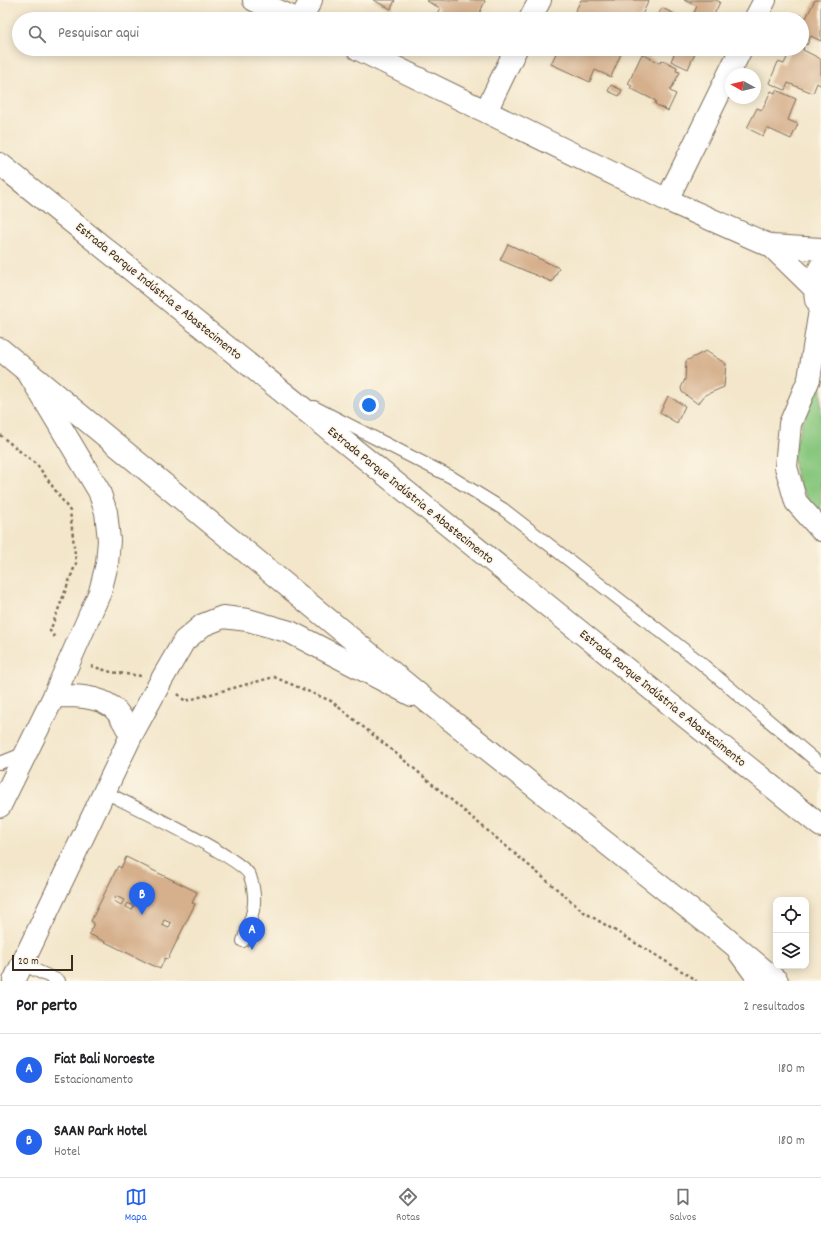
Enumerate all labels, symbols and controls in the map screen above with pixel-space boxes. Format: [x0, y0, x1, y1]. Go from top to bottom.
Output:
search box [12, 12, 809, 56]
icon: search [26, 23, 48, 45]
text: Pesquisar aqui [58, 23, 139, 45]
north arrow [725, 68, 761, 104]
street label: Estrada Parque Indústria e Abastecimento [70, 219, 246, 366]
your location [359, 395, 379, 415]
street label: Estrada Parque Indústria e Abastecimento [322, 423, 498, 570]
street label: Estrada Parque Indústria e Abastecimento [574, 626, 750, 773]
pin: B [129, 882, 155, 915]
map controls [773, 897, 809, 969]
button: locate [773, 897, 809, 933]
pin: A [239, 917, 265, 950]
button: layers [773, 933, 809, 969]
scale bar [12, 953, 73, 972]
text: 20 m [18, 954, 39, 970]
text: Por perto [16, 995, 77, 1019]
text: 2 resultados [743, 998, 805, 1017]
text: Fiat Bali Noroeste [54, 1049, 155, 1071]
text: A [25, 1060, 33, 1079]
text: 180 m [778, 1060, 805, 1079]
text: Estacionamento [54, 1071, 133, 1090]
text: SAAN Park Hotel [54, 1121, 147, 1143]
text: B [26, 1132, 32, 1151]
text: 180 m [778, 1132, 805, 1151]
text: Hotel [54, 1143, 80, 1162]
tab: Mapa [125, 1186, 147, 1226]
tab: Rotas [396, 1186, 420, 1226]
tab: Salvos [670, 1186, 696, 1226]

